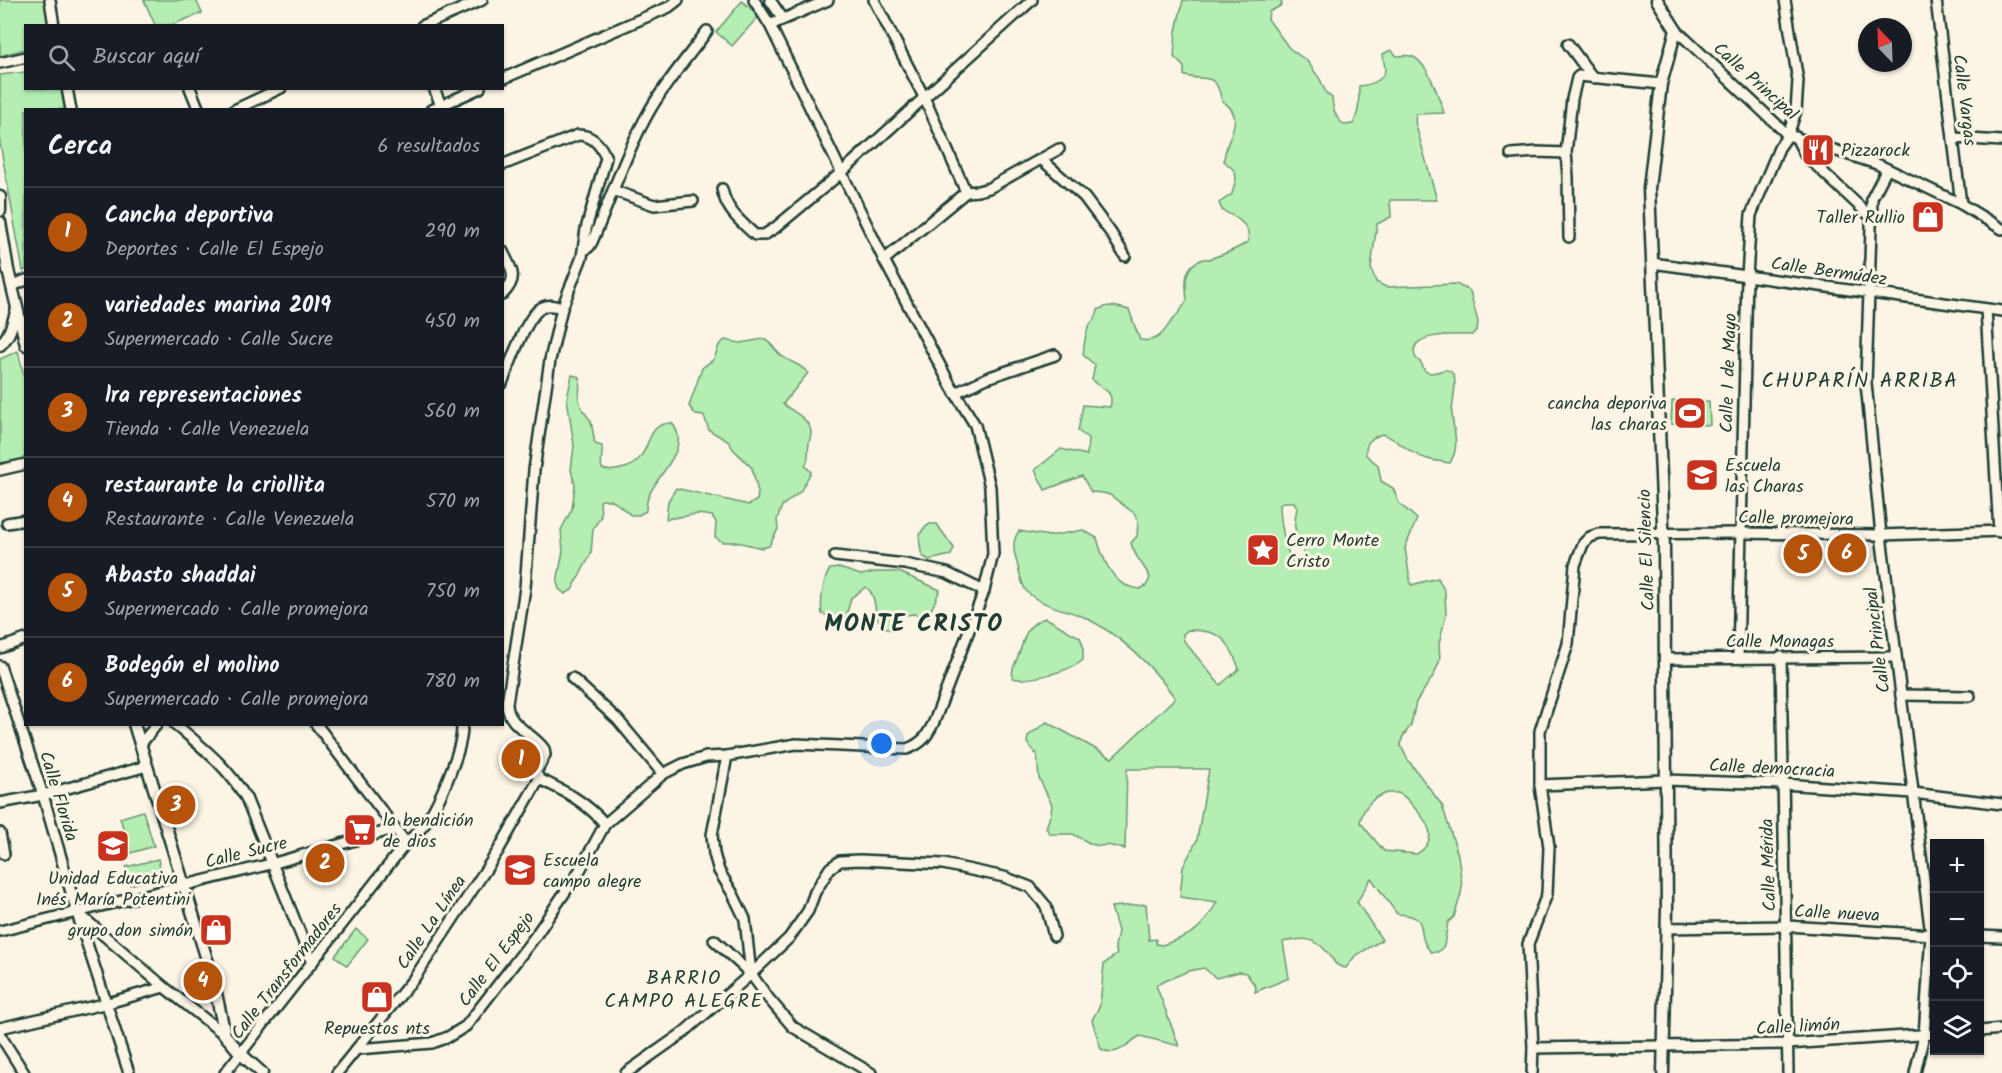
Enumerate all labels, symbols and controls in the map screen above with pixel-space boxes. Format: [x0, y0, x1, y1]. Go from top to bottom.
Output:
north arrow [1858, 18, 1912, 72]
search box [24, 24, 504, 90]
street label: Calle Principal [1706, 36, 1805, 129]
text: Buscar aquí [93, 40, 200, 75]
icon: search [45, 41, 78, 74]
street label: Calle Vargas [1944, 53, 1984, 148]
text: Cerca [48, 126, 112, 168]
text: 6 resultados [378, 131, 480, 163]
restaurant icon: Pizzarock [1800, 132, 1836, 168]
place label: Pizzarock [1841, 137, 1910, 166]
text: Cancha deportiva [105, 199, 273, 234]
shop icon: Taller Rullio [1910, 199, 1946, 235]
place label: Taller Rullio [1816, 204, 1905, 233]
text: 1 [64, 216, 71, 248]
text: 290 m [425, 216, 480, 248]
text: Deportes · Calle El Espejo [105, 234, 324, 266]
street label: Calle Bermúdez [1769, 250, 1889, 295]
text: variedades marina 2019 [105, 289, 331, 324]
text: 2 [62, 306, 73, 338]
text: 450 m [424, 306, 480, 338]
street label: Calle 1 de Mayo [1713, 313, 1746, 433]
text: Supermercado · Calle Sucre [105, 324, 333, 356]
district label: CHUPARÍN ARRIBA [1761, 365, 1959, 398]
text: lra representaciones [105, 379, 302, 414]
place label: cancha deporiva las charas [1548, 390, 1667, 440]
sports icon: cancha deporiva las charas [1672, 395, 1708, 431]
text: 3 [62, 396, 73, 428]
text: 560 m [424, 396, 480, 428]
text: Tienda · Calle Venezuela [105, 414, 309, 446]
place label: Escuela las Charas [1725, 452, 1804, 502]
school or university icon: Escuela las Charas [1684, 457, 1720, 493]
text: restaurante la criollita [105, 469, 325, 504]
text: 4 [62, 486, 73, 518]
text: 570 m [426, 486, 480, 518]
street label: Calle El Silencio [1631, 489, 1664, 611]
text: Restaurante · Calle Venezuela [105, 504, 354, 536]
street label: Calle promejora [1738, 504, 1854, 535]
place label: Cerro Monte Cristo [1286, 527, 1379, 577]
pin: 6 [1828, 530, 1866, 576]
place icon: Cerro Monte Cristo [1245, 532, 1281, 568]
pin: 5 [1784, 532, 1822, 576]
text: Abasto shaddai [105, 559, 256, 594]
text: 5 [62, 576, 73, 608]
text: 750 m [426, 576, 480, 608]
street label: Calle Principal [1858, 585, 1899, 695]
text: Supermercado · Calle promejora [105, 594, 369, 626]
district label: MONTE CRISTO [824, 605, 1004, 644]
street label: Calle Monagas [1726, 628, 1835, 657]
text: Bodegón el molino [105, 649, 279, 684]
text: 6 [62, 666, 73, 698]
text: 780 m [425, 666, 480, 698]
text: Supermercado · Calle promejora [105, 684, 369, 716]
your location [867, 729, 896, 758]
pin: 1 [502, 736, 540, 782]
street label: Calle Florida [30, 748, 85, 845]
street label: Calle democracia [1708, 752, 1836, 787]
pin: 3 [156, 782, 195, 828]
place label: la bendición de dios [383, 807, 474, 857]
supermarket icon: la bendición de dios [342, 812, 378, 848]
street label: Calle Mérida [1753, 818, 1786, 912]
school or university icon: Unidad Educativa Inés María Potentini [95, 828, 131, 864]
street label: Calle Sucre [202, 829, 290, 878]
map controls [1930, 839, 1984, 1055]
button: + [1930, 839, 1984, 893]
pin: 2 [306, 840, 344, 886]
place label: Escuela campo alegre [543, 847, 641, 897]
school or university icon: Escuela campo alegre [502, 852, 538, 888]
place label: Unidad Educativa Inés María Potentini [36, 865, 191, 915]
street label: Calle La Línea [390, 870, 475, 976]
button: − [1930, 893, 1984, 947]
street label: Calle Transformadores [224, 897, 350, 1047]
street label: Calle nueva [1793, 898, 1881, 931]
street label: Calle El Espejo [452, 906, 543, 1014]
shop icon: grupo don simón [198, 912, 234, 948]
place label: grupo don simón [67, 917, 193, 946]
button: locate [1930, 947, 1984, 1001]
pin: 4 [184, 958, 222, 1004]
district label: BARRIO CAMPO ALEGRE [604, 963, 764, 1018]
shop icon: Repuestos nts [359, 979, 395, 1015]
button: layers [1930, 1001, 1984, 1055]
street label: Calle limón [1755, 1011, 1841, 1044]
place label: Repuestos nts [324, 1015, 430, 1044]

